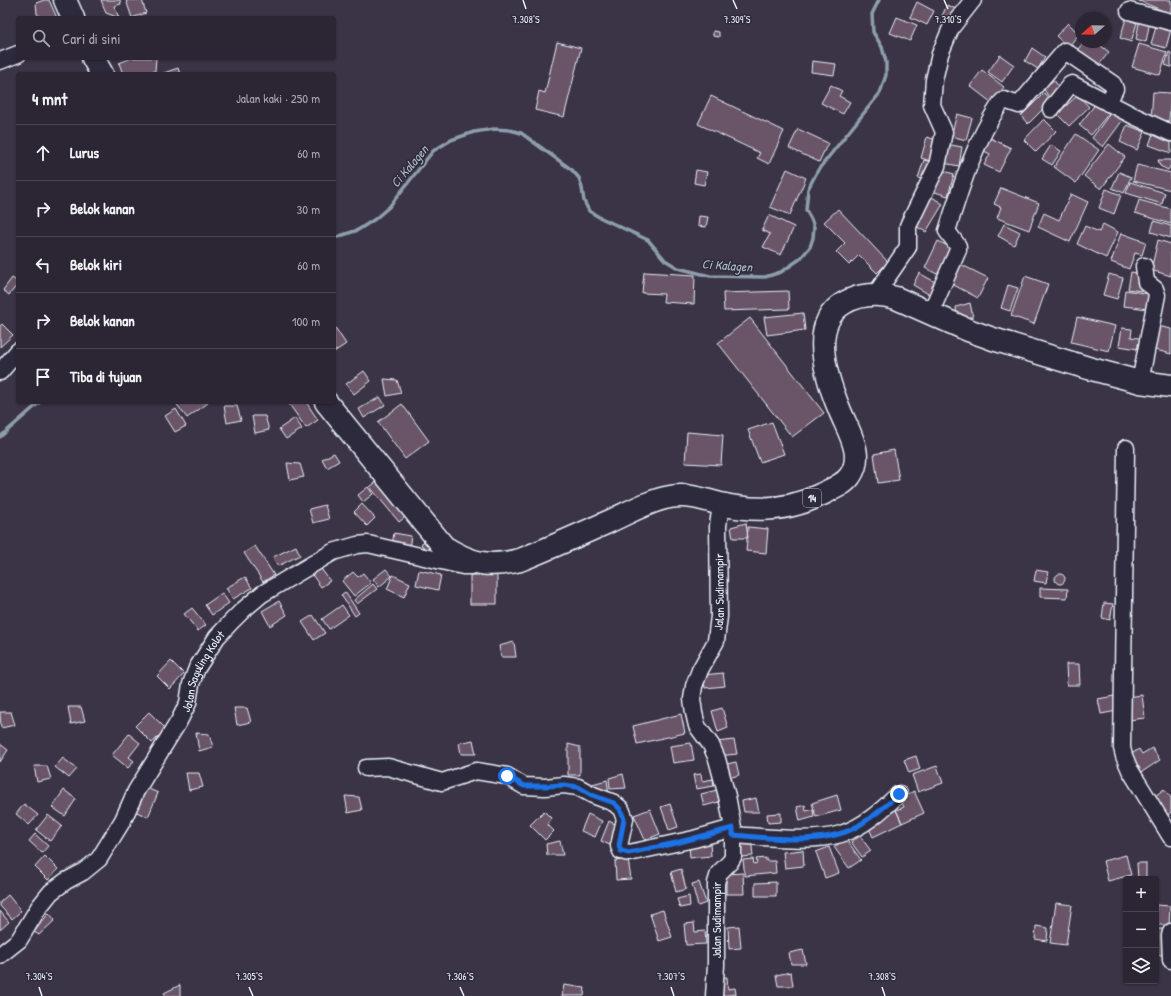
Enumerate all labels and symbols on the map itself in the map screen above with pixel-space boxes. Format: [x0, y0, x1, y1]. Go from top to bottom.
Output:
north arrow [1075, 12, 1111, 48]
text: 7.308°S [512, 13, 540, 26]
text: 7.309°S [724, 13, 751, 26]
text: 7.310°S [935, 13, 962, 26]
water label: Ci Kalagen [386, 140, 434, 192]
water label: Ci Kalagen [701, 254, 754, 277]
road number: 14 [803, 489, 821, 507]
street label: Jalan Sudimampir [709, 553, 728, 631]
street label: Jalan Saguling Kolot [177, 626, 228, 714]
route start [498, 767, 516, 785]
route end [890, 785, 908, 803]
street label: Jalan Sudimampir [708, 881, 725, 958]
text: 7.304°S [26, 970, 53, 983]
text: 7.305°S [235, 970, 263, 983]
text: 7.306°S [447, 970, 474, 983]
text: 7.307°S [657, 970, 685, 983]
text: 7.308°S [868, 970, 896, 983]

